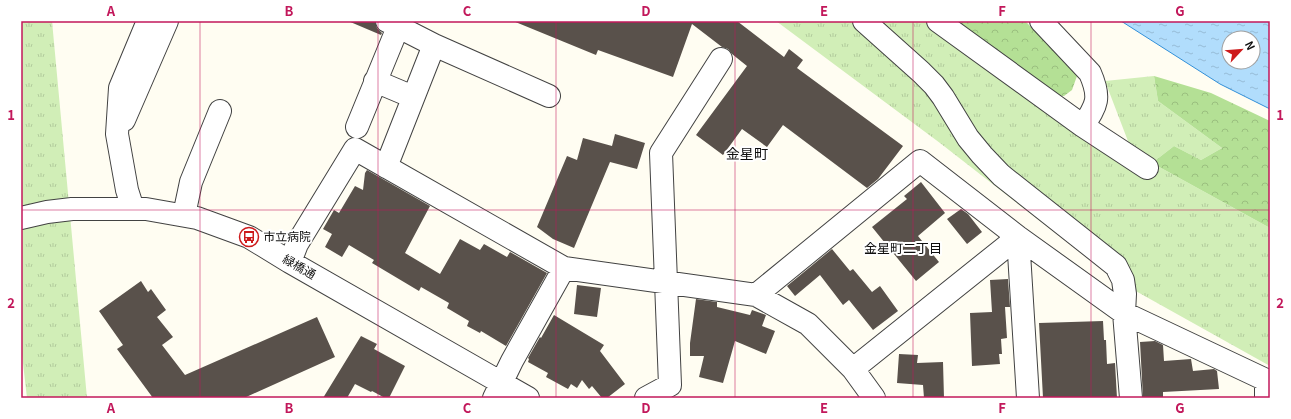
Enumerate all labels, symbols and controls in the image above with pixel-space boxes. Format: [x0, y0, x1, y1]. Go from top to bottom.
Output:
text: A [106, 1, 116, 20]
text: B [285, 1, 294, 20]
text: C [463, 1, 472, 20]
text: D [641, 1, 651, 20]
text: E [820, 1, 828, 20]
text: F [998, 1, 1006, 20]
text: G [1175, 1, 1185, 20]
north arrow [1221, 30, 1261, 70]
text: N [1242, 38, 1260, 52]
text: 1 [7, 105, 15, 124]
text: 1 [1276, 105, 1284, 124]
district label: 金星町 [726, 143, 768, 163]
bus stop icon: 市立病院 [238, 226, 260, 248]
place label: 市立病院 [263, 227, 311, 244]
district label: 金星町二丁目 [864, 238, 942, 257]
street label: 緑橋通 [280, 249, 320, 282]
text: 2 [7, 293, 15, 312]
text: 2 [1276, 293, 1284, 312]
text: A [106, 398, 116, 417]
text: B [285, 398, 294, 417]
text: C [463, 398, 472, 417]
text: D [641, 398, 651, 417]
text: E [820, 398, 828, 417]
text: F [998, 398, 1006, 417]
text: G [1175, 398, 1185, 417]

